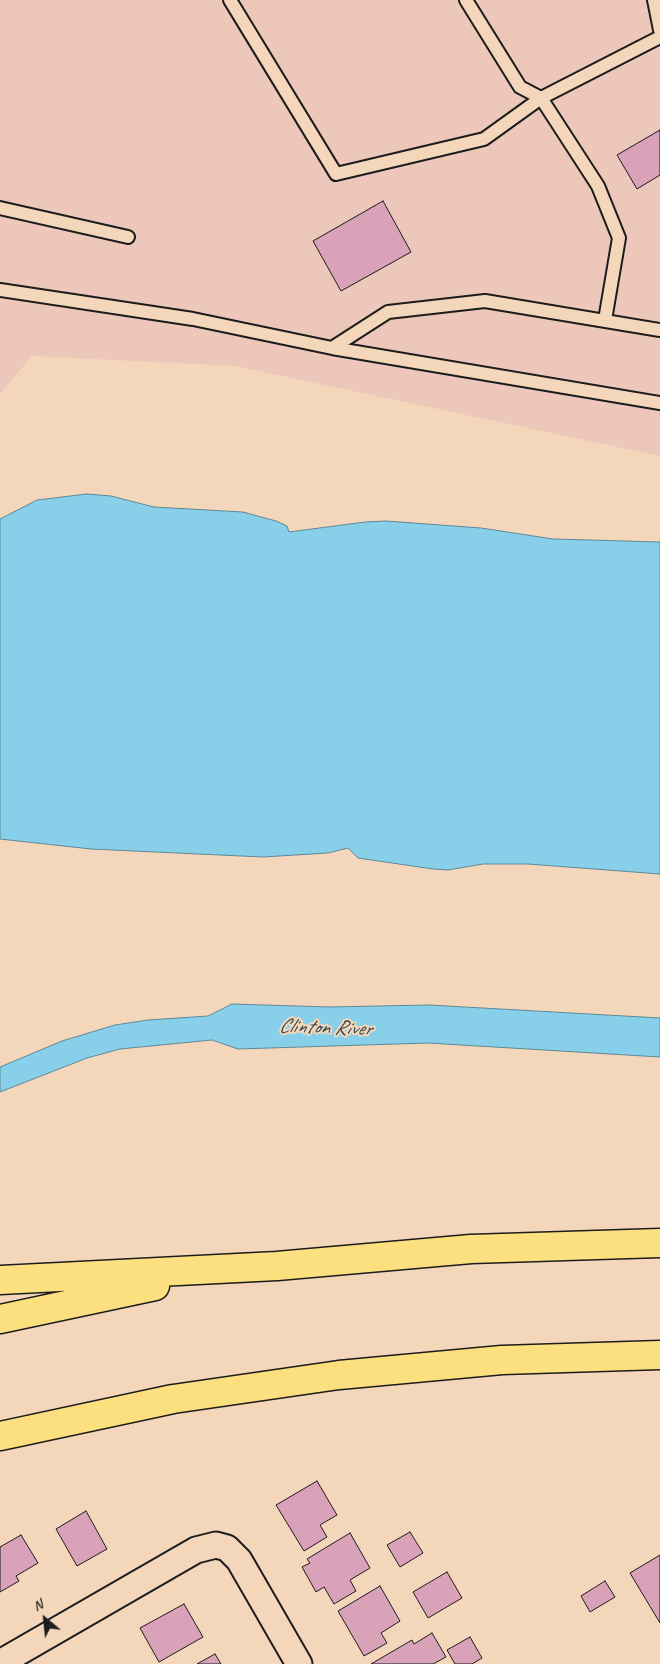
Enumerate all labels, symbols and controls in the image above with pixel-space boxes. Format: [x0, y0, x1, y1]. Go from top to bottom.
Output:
water label: Clinton River [278, 1014, 372, 1042]
north arrow [20, 1594, 70, 1644]
text: N [30, 1596, 46, 1615]

